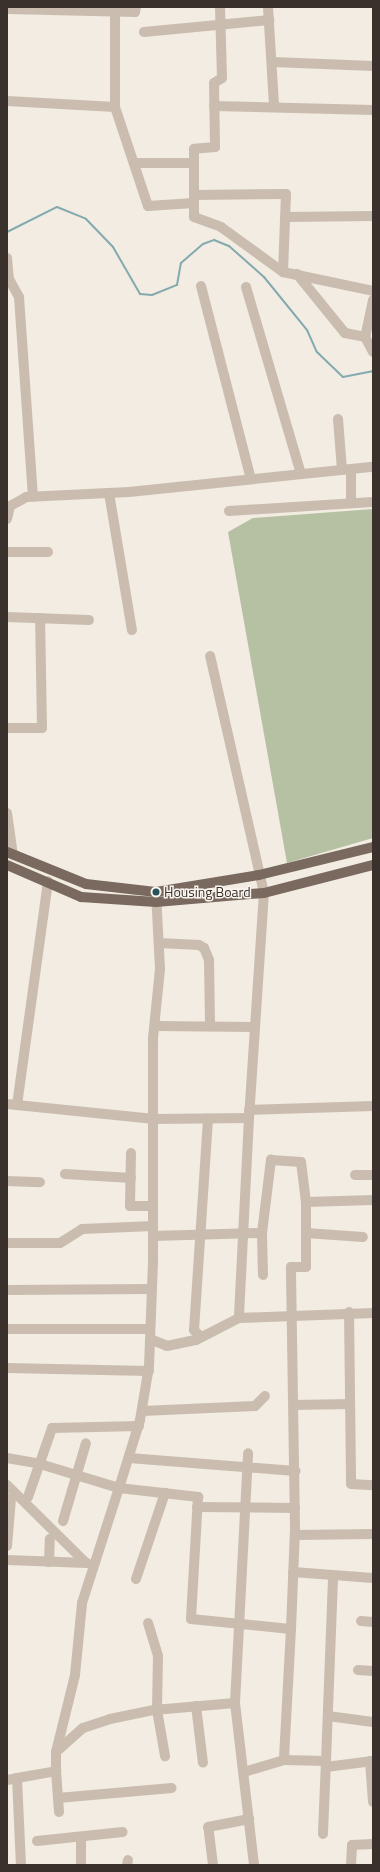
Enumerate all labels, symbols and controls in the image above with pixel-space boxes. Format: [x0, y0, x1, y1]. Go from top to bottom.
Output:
place label: Housing Board [164, 884, 251, 900]
marker: Housing Board [151, 887, 161, 897]

